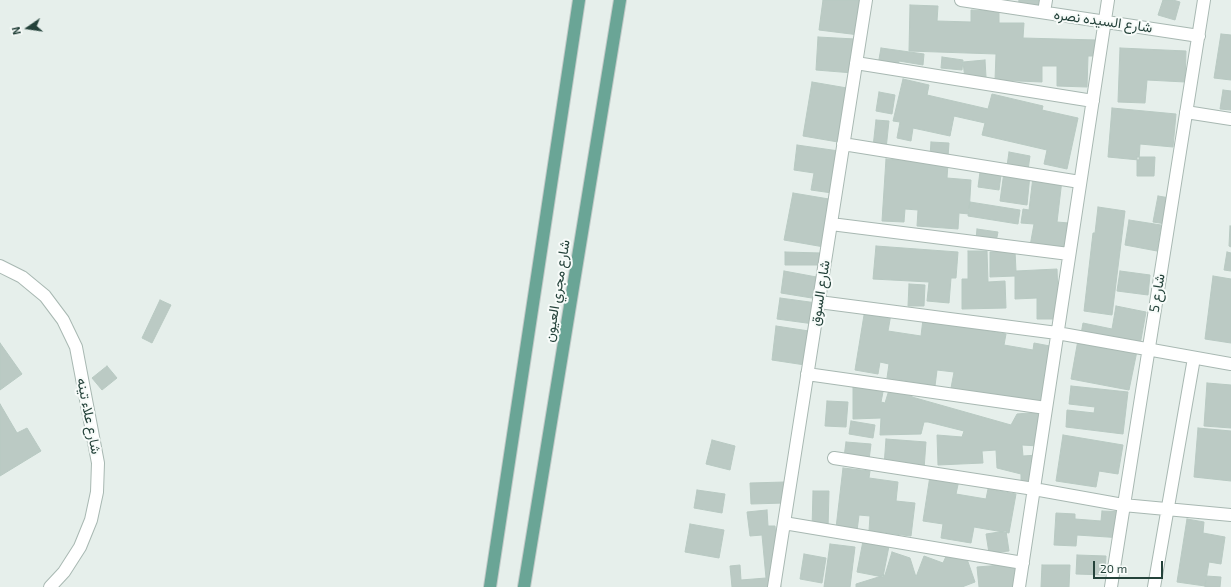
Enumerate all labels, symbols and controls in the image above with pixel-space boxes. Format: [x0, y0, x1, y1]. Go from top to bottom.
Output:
street label: شارع السيده نصره [1053, 6, 1153, 36]
north arrow [8, 8, 48, 48]
text: N [9, 25, 23, 36]
street label: شارع مجري العيون [541, 239, 573, 343]
street label: شارع السوق [807, 259, 833, 327]
street label: شارع 5 [1146, 273, 1168, 313]
street label: شارع علاء تينه [73, 377, 105, 455]
scale bar [1095, 553, 1165, 579]
text: 20 m [1100, 561, 1127, 575]

